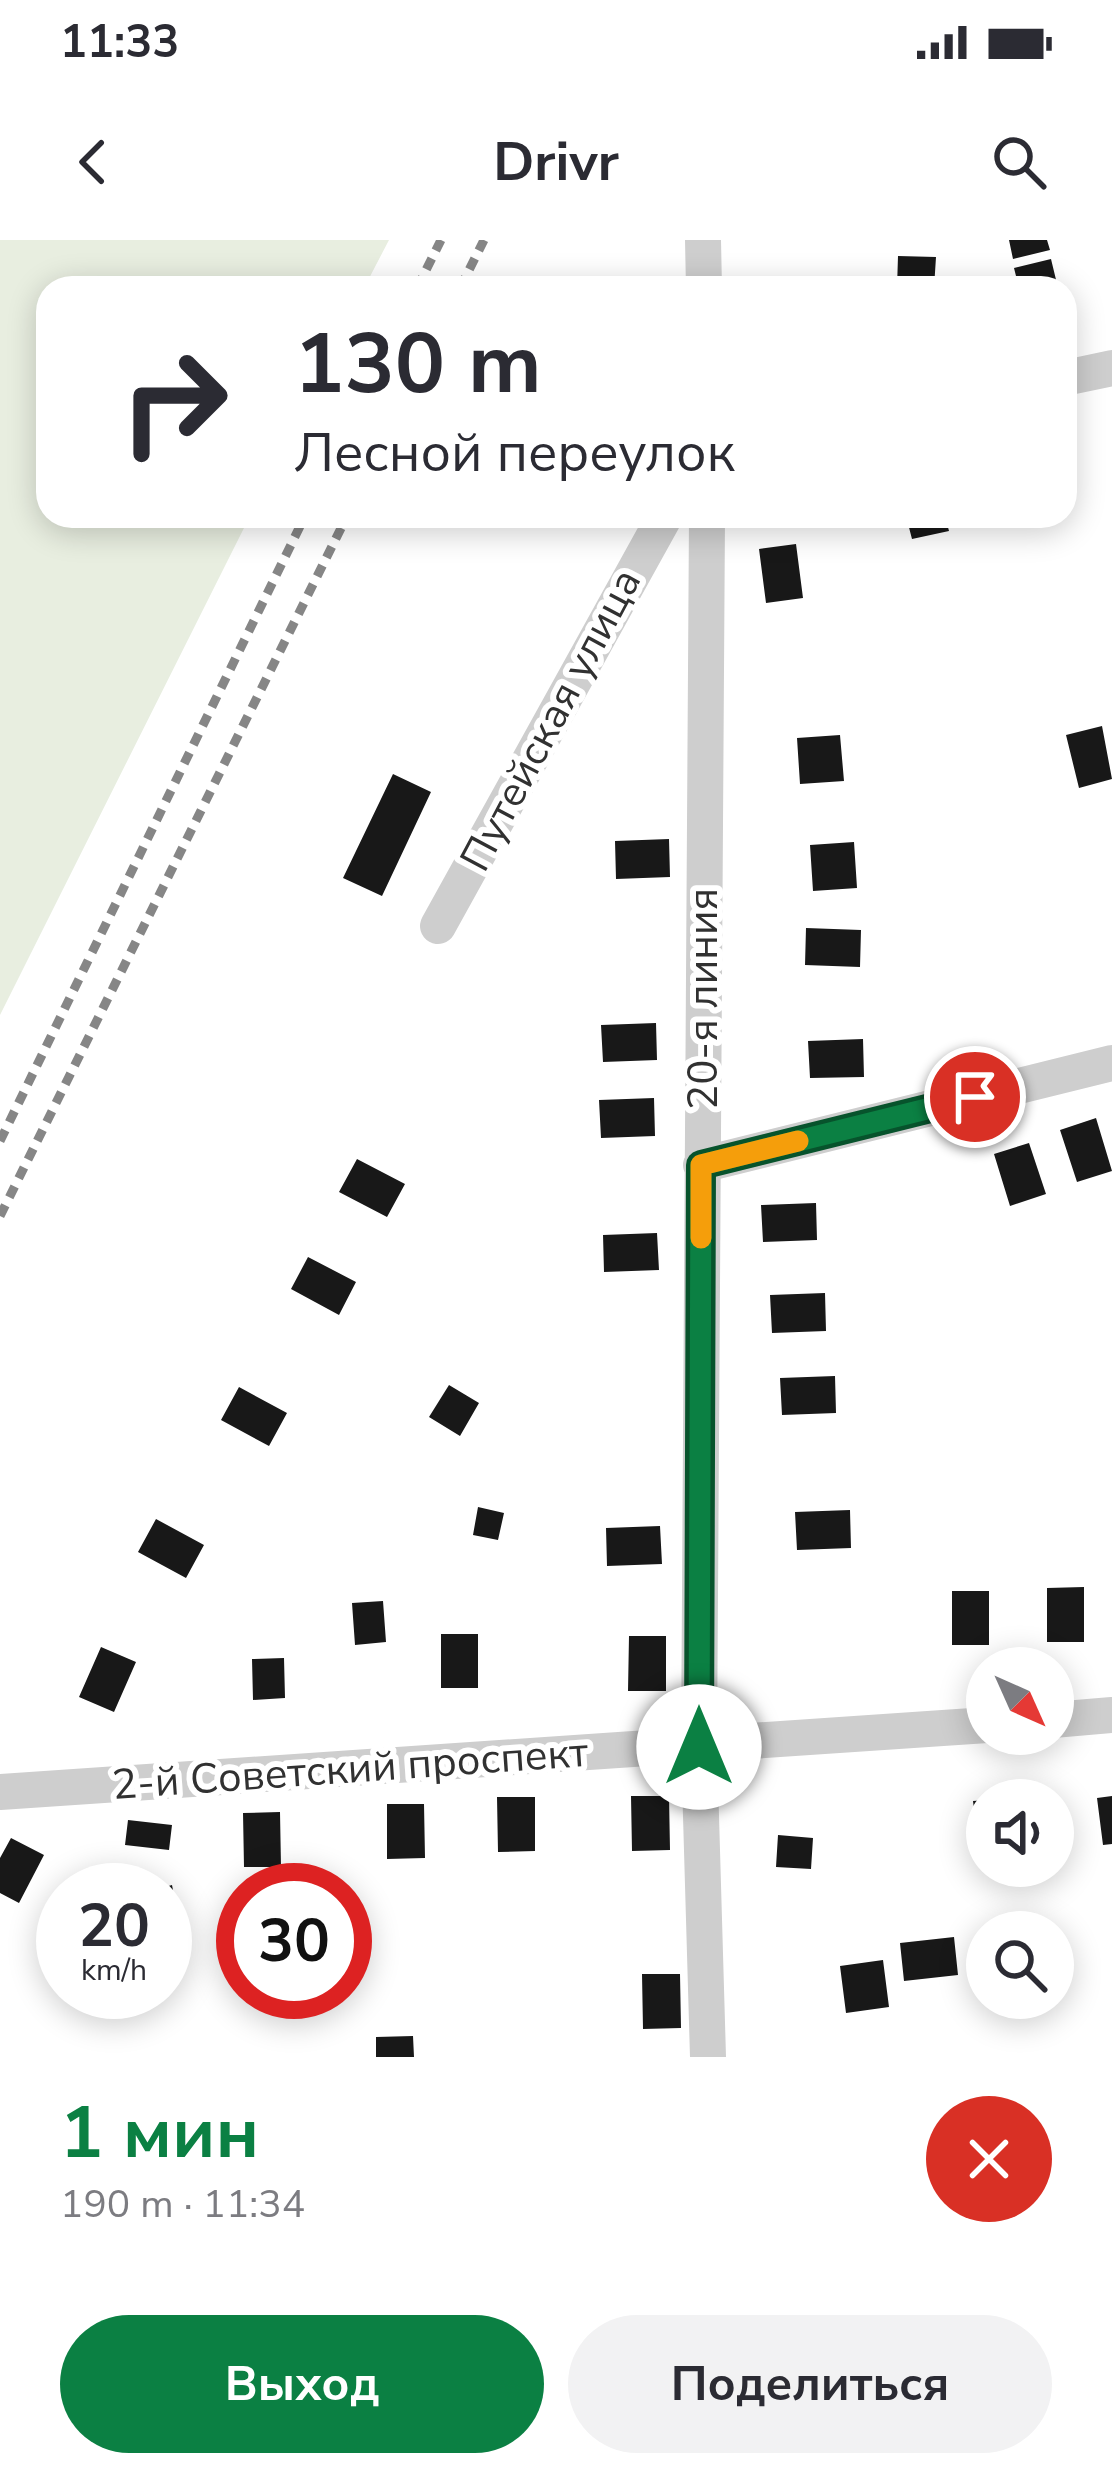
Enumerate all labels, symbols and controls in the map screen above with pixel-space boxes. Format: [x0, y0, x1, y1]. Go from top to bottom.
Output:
text: 11:33 [60, 12, 179, 73]
text: Drivr [493, 125, 619, 199]
icon: back [60, 129, 126, 195]
icon: search [986, 129, 1052, 195]
text: 130 m [294, 307, 542, 422]
icon: right [96, 324, 252, 480]
text: Лесной переулок [294, 416, 735, 490]
street label: Путейская улица [447, 559, 655, 881]
street label: 20-я линия [675, 888, 732, 1110]
pin [924, 1046, 1026, 1148]
icon: arrive [942, 1064, 1008, 1130]
north arrow [966, 1647, 1074, 1755]
map controls [966, 1647, 1074, 2019]
position arrow [636, 1684, 762, 1810]
street label: 2-й Советский проспект [110, 1724, 590, 1814]
button: sound [966, 1779, 1074, 1887]
speed limit sign: 30 [216, 1863, 372, 2019]
text: 20 [78, 1885, 150, 1967]
button: search [966, 1911, 1074, 2019]
text: km/h [81, 1950, 147, 1991]
text: 1 мин [60, 2084, 259, 2182]
button: close [926, 2096, 1052, 2222]
text: 190 m · 11:34 [60, 2178, 305, 2231]
button: Выход [60, 2315, 544, 2453]
button: Поделиться [568, 2315, 1052, 2453]

